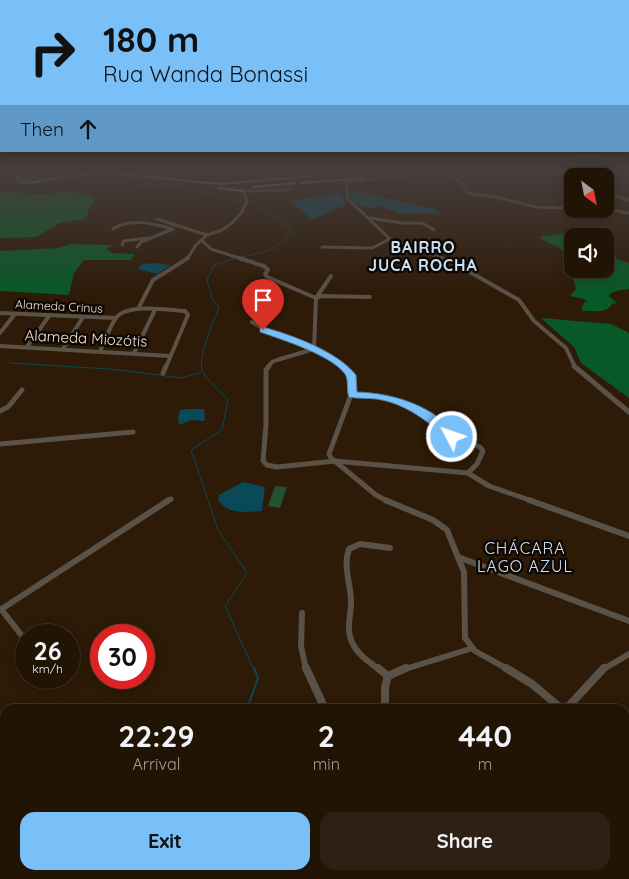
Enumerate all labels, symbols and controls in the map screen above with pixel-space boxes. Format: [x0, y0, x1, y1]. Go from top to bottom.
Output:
text: 180 m [103, 17, 199, 61]
icon: right [20, 20, 85, 85]
text: Rua Wanda Bonassi [103, 60, 308, 88]
icon: ahead [74, 115, 102, 143]
text: Then [20, 117, 64, 141]
north arrow [564, 168, 614, 218]
map controls [564, 168, 614, 278]
button: sound [564, 228, 614, 278]
district label: BAIRRO JUCA ROCHA [368, 237, 478, 275]
pin [242, 279, 284, 330]
icon: arrive [249, 286, 277, 314]
street label: Alameda Crinus [15, 296, 104, 316]
street label: Alameda Miozótis [24, 325, 148, 351]
position arrow [425, 410, 477, 462]
district label: CHÁCARA LAGO AZUL [477, 538, 573, 576]
speed limit sign: 30 [90, 624, 155, 689]
text: 26 [33, 635, 62, 666]
text: km/h [32, 661, 63, 676]
text: 22:29 [118, 717, 195, 755]
text: 2 [318, 717, 335, 755]
text: 440 [458, 717, 512, 755]
text: Arrival [132, 754, 180, 774]
text: min [313, 754, 340, 774]
text: m [478, 754, 492, 774]
button: Exit [20, 812, 310, 870]
button: Share [320, 812, 610, 870]

